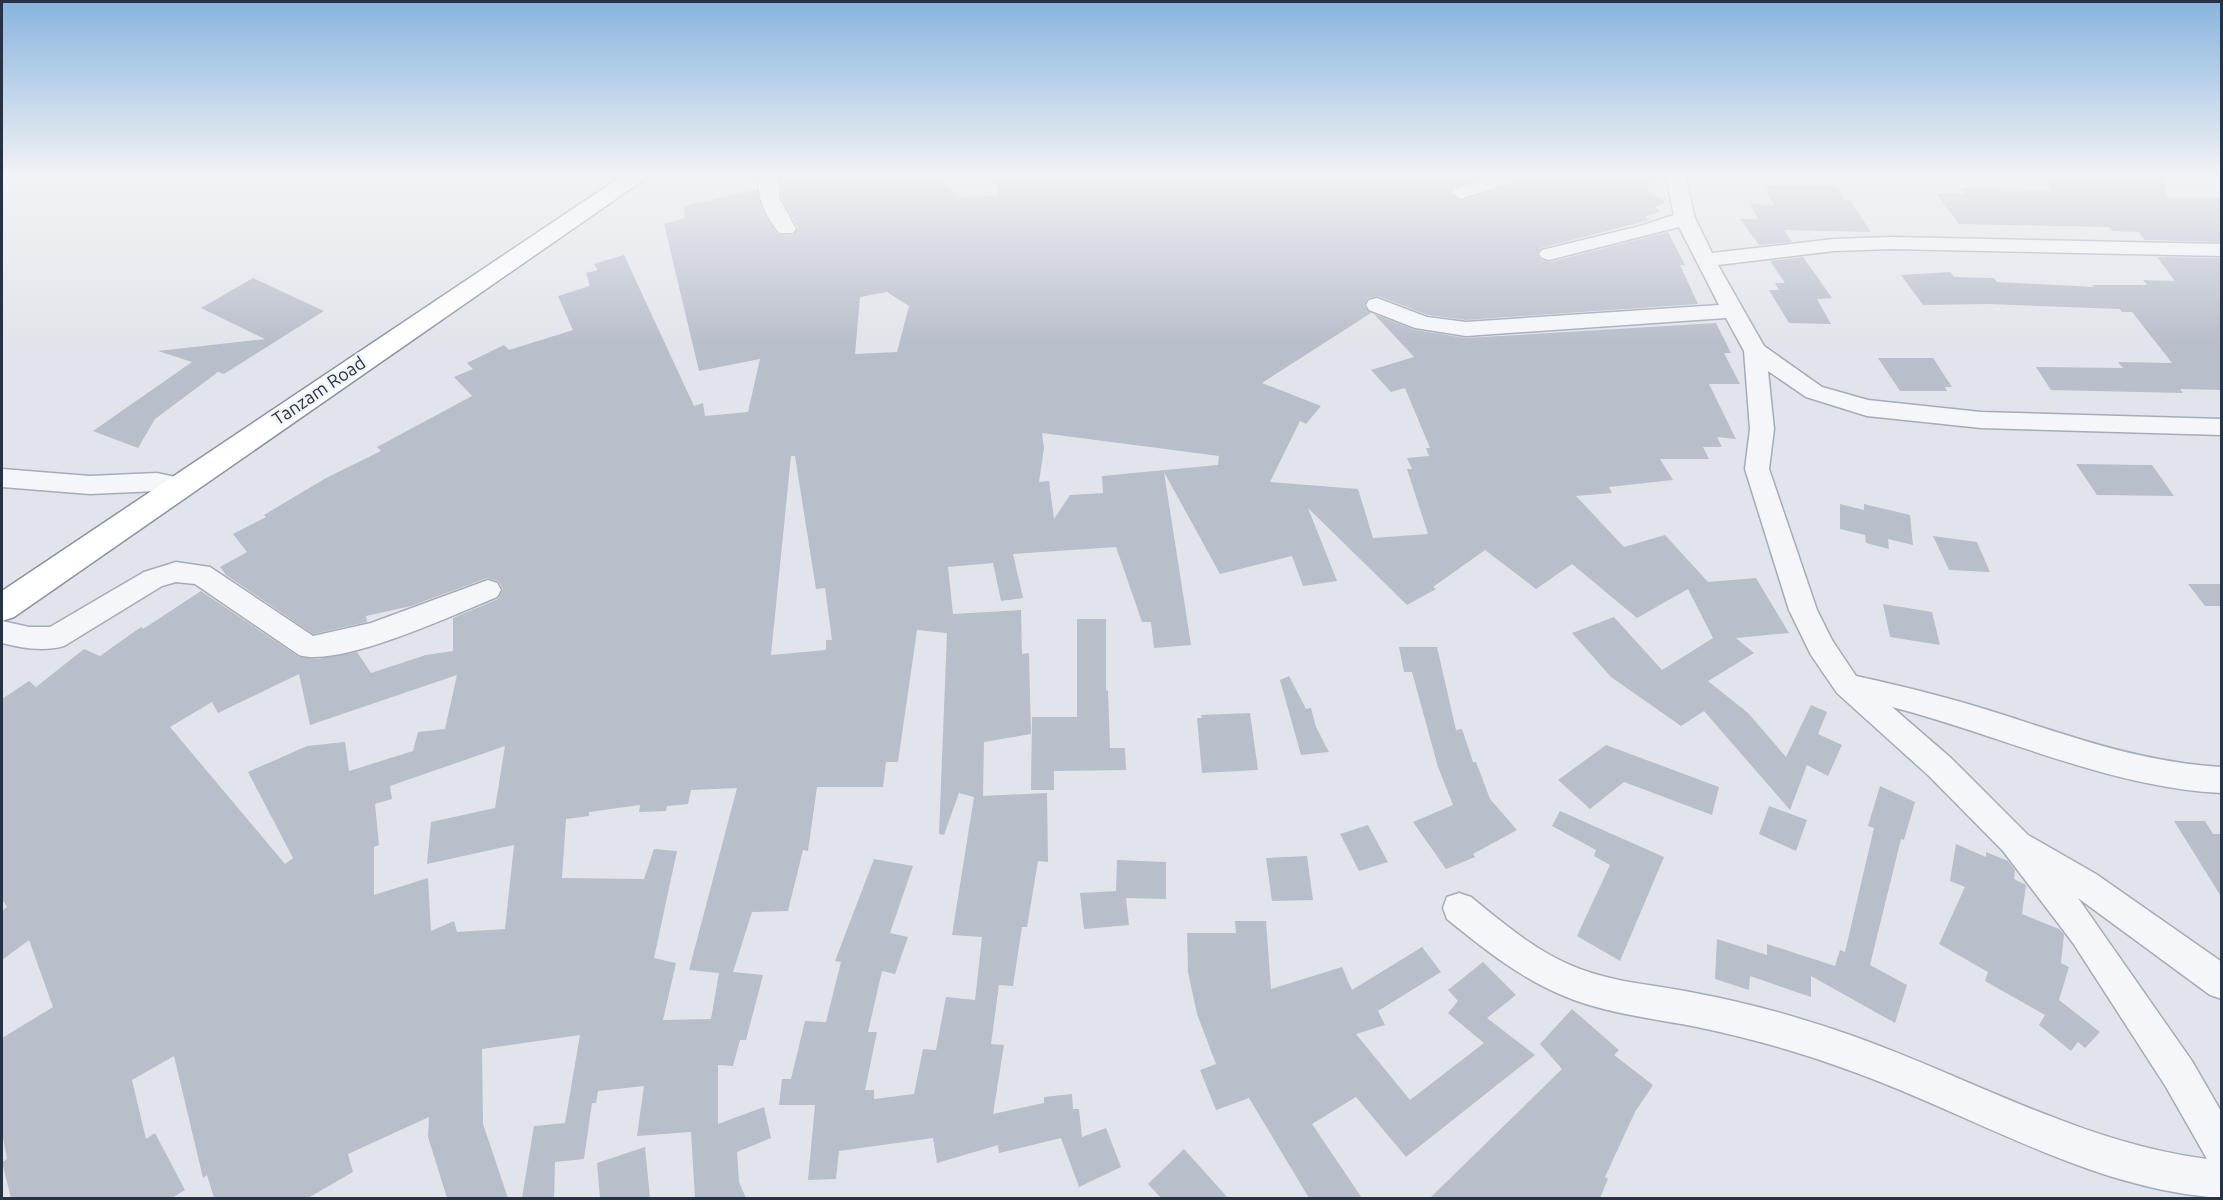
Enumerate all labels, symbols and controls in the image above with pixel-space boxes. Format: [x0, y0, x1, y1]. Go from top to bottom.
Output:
street label: Tanzam Road [268, 352, 369, 429]

